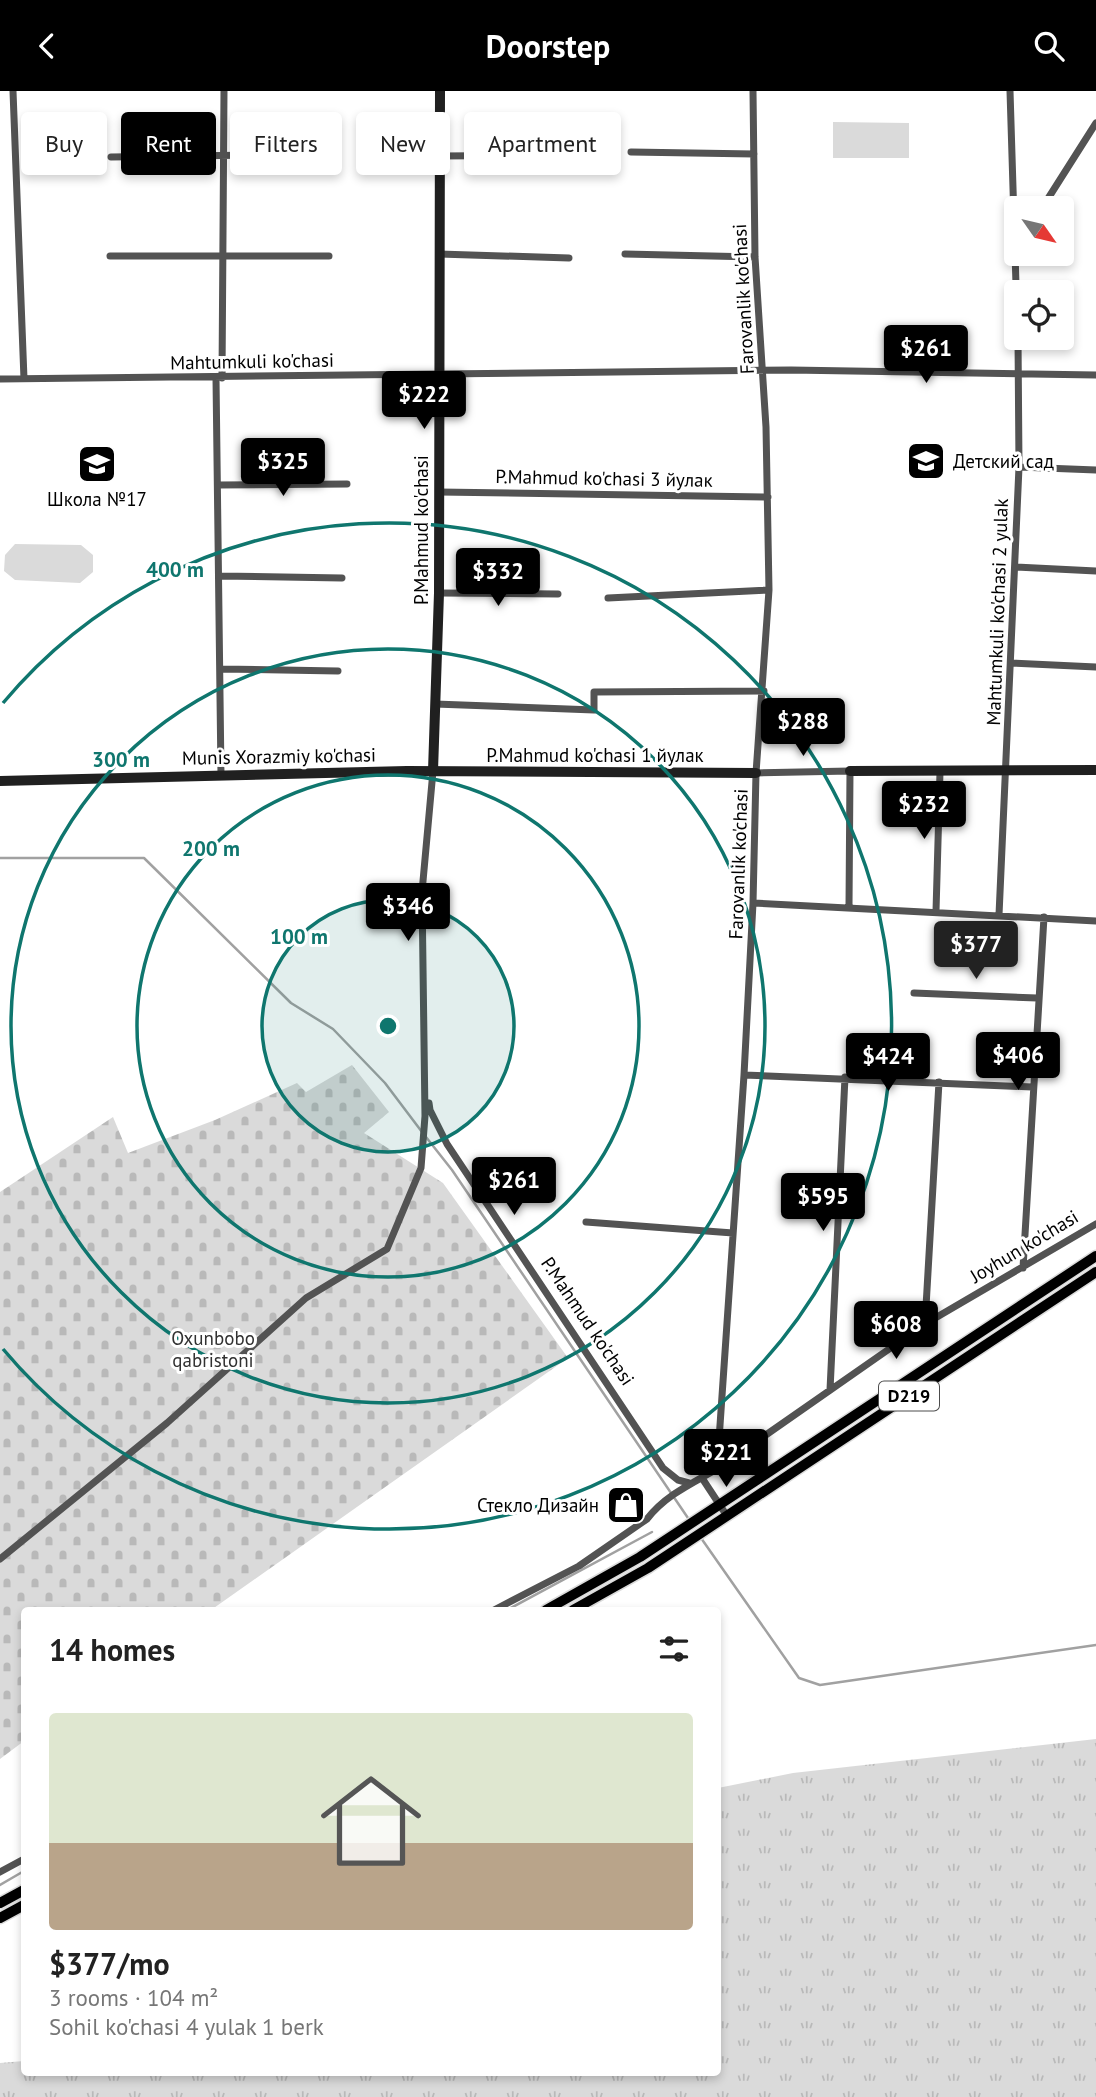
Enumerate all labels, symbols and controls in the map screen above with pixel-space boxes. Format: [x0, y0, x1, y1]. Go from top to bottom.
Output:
text: Doorstep [486, 25, 610, 67]
icon: back [28, 27, 66, 65]
icon: search [1030, 27, 1068, 65]
chip: Buy [21, 112, 107, 175]
chip: Rent [121, 112, 216, 175]
chip: Filters [230, 112, 342, 175]
chip: New [356, 112, 450, 175]
chip: Apartment [464, 112, 621, 175]
north arrow [1004, 196, 1074, 266]
map controls [1004, 196, 1074, 350]
street label: Farovanlik ko'chasi [727, 223, 759, 375]
button: locate [1004, 280, 1074, 350]
pin: $261 [885, 325, 967, 385]
text: $261 [900, 333, 952, 362]
street label: Mahtumkuli ko'chasi [170, 348, 334, 374]
pin: $222 [383, 371, 465, 431]
text: $222 [398, 379, 450, 408]
pin: $325 [242, 439, 324, 498]
school or university icon: Детский сад [905, 440, 947, 482]
school or university icon: Школа №17 [76, 443, 118, 485]
text: $325 [257, 446, 309, 475]
place label: Детский сад [953, 449, 1054, 473]
street label: P.Mahmud ko'chasi [409, 455, 433, 605]
street label: P.Mahmud ko'chasi 3 йулак [495, 464, 713, 492]
place label: Школа №17 [47, 487, 147, 511]
street label: Mahtumkuli ko'chasi 2 yulak [981, 498, 1013, 726]
pin: $332 [457, 549, 539, 608]
text: 400 m [146, 556, 204, 583]
text: $332 [472, 556, 524, 585]
pin: $288 [762, 699, 844, 758]
text: $288 [777, 706, 829, 735]
street label: Munis Xorazmiy ko'chasi [182, 742, 376, 770]
street label: P.Mahmud ko'chasi 1 йулак [486, 743, 704, 767]
text: 300 m [92, 746, 150, 773]
pin: $232 [883, 781, 965, 841]
street label: Farovanlik ko'chasi [723, 788, 753, 940]
text: $232 [898, 789, 950, 818]
text: 200 m [182, 835, 240, 862]
pin: $346 [367, 883, 449, 943]
text: $346 [382, 891, 434, 920]
pin: $377 [935, 921, 1017, 981]
text: 100 m [270, 923, 328, 950]
text: $377 [950, 929, 1002, 958]
centre of rings [376, 1014, 400, 1038]
pin: $424 [847, 1033, 929, 1093]
pin: $406 [977, 1033, 1059, 1092]
text: $406 [992, 1040, 1044, 1069]
text: $424 [862, 1041, 914, 1070]
pin: $261 [473, 1157, 555, 1217]
text: $261 [488, 1165, 540, 1194]
pin: $595 [782, 1173, 864, 1233]
text: $595 [797, 1181, 849, 1210]
street label: Joyhun ko'chasi [965, 1204, 1083, 1288]
street label: P.Mahmud ko'chasi [536, 1252, 640, 1390]
pin: $608 [855, 1301, 937, 1361]
text: $608 [870, 1309, 922, 1338]
park label: Oxunbobo qabristoni [171, 1326, 255, 1372]
road number: D219 [879, 1381, 939, 1411]
pin: $221 [685, 1429, 767, 1489]
text: $221 [700, 1437, 752, 1466]
shop icon: Стекло Дизайн [605, 1484, 647, 1526]
place label: Стекло Дизайн [477, 1493, 599, 1517]
text: 14 homes [49, 1630, 175, 1669]
icon: filters [655, 1630, 693, 1668]
icon: home [308, 1758, 434, 1884]
text: $377/mo [49, 1944, 170, 1983]
text: 3 rooms · 104 m² [49, 1983, 218, 2012]
text: Sohil ko'chasi 4 yulak 1 berk [49, 2012, 324, 2041]

